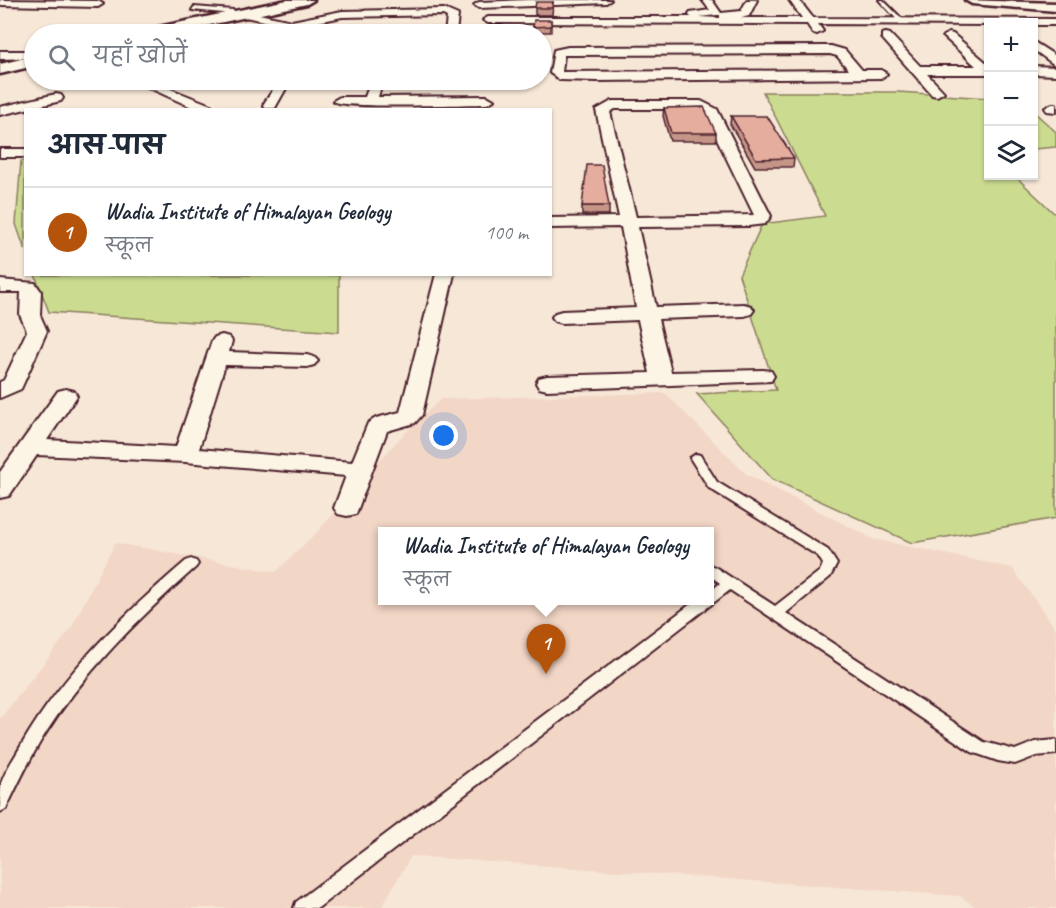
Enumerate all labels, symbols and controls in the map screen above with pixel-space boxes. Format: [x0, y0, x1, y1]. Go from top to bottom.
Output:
map controls [984, 18, 1038, 180]
button: + [984, 18, 1038, 72]
search box [24, 24, 552, 90]
icon: search [45, 41, 78, 74]
text: यहाँ खोजें [93, 42, 187, 70]
button: − [984, 72, 1038, 126]
button: layers [984, 126, 1038, 180]
text: आस-पास [48, 129, 165, 162]
text: Wadia Institute of Himalayan Geology [105, 198, 391, 226]
text: 1 [63, 220, 72, 245]
text: 100 m [485, 220, 528, 245]
text: स्कूल [105, 233, 153, 258]
your location [429, 421, 458, 450]
popup [378, 527, 714, 605]
text: Wadia Institute of Himalayan Geology [403, 532, 689, 560]
text: स्कूल [403, 567, 451, 592]
pin: 1 [526, 624, 566, 674]

